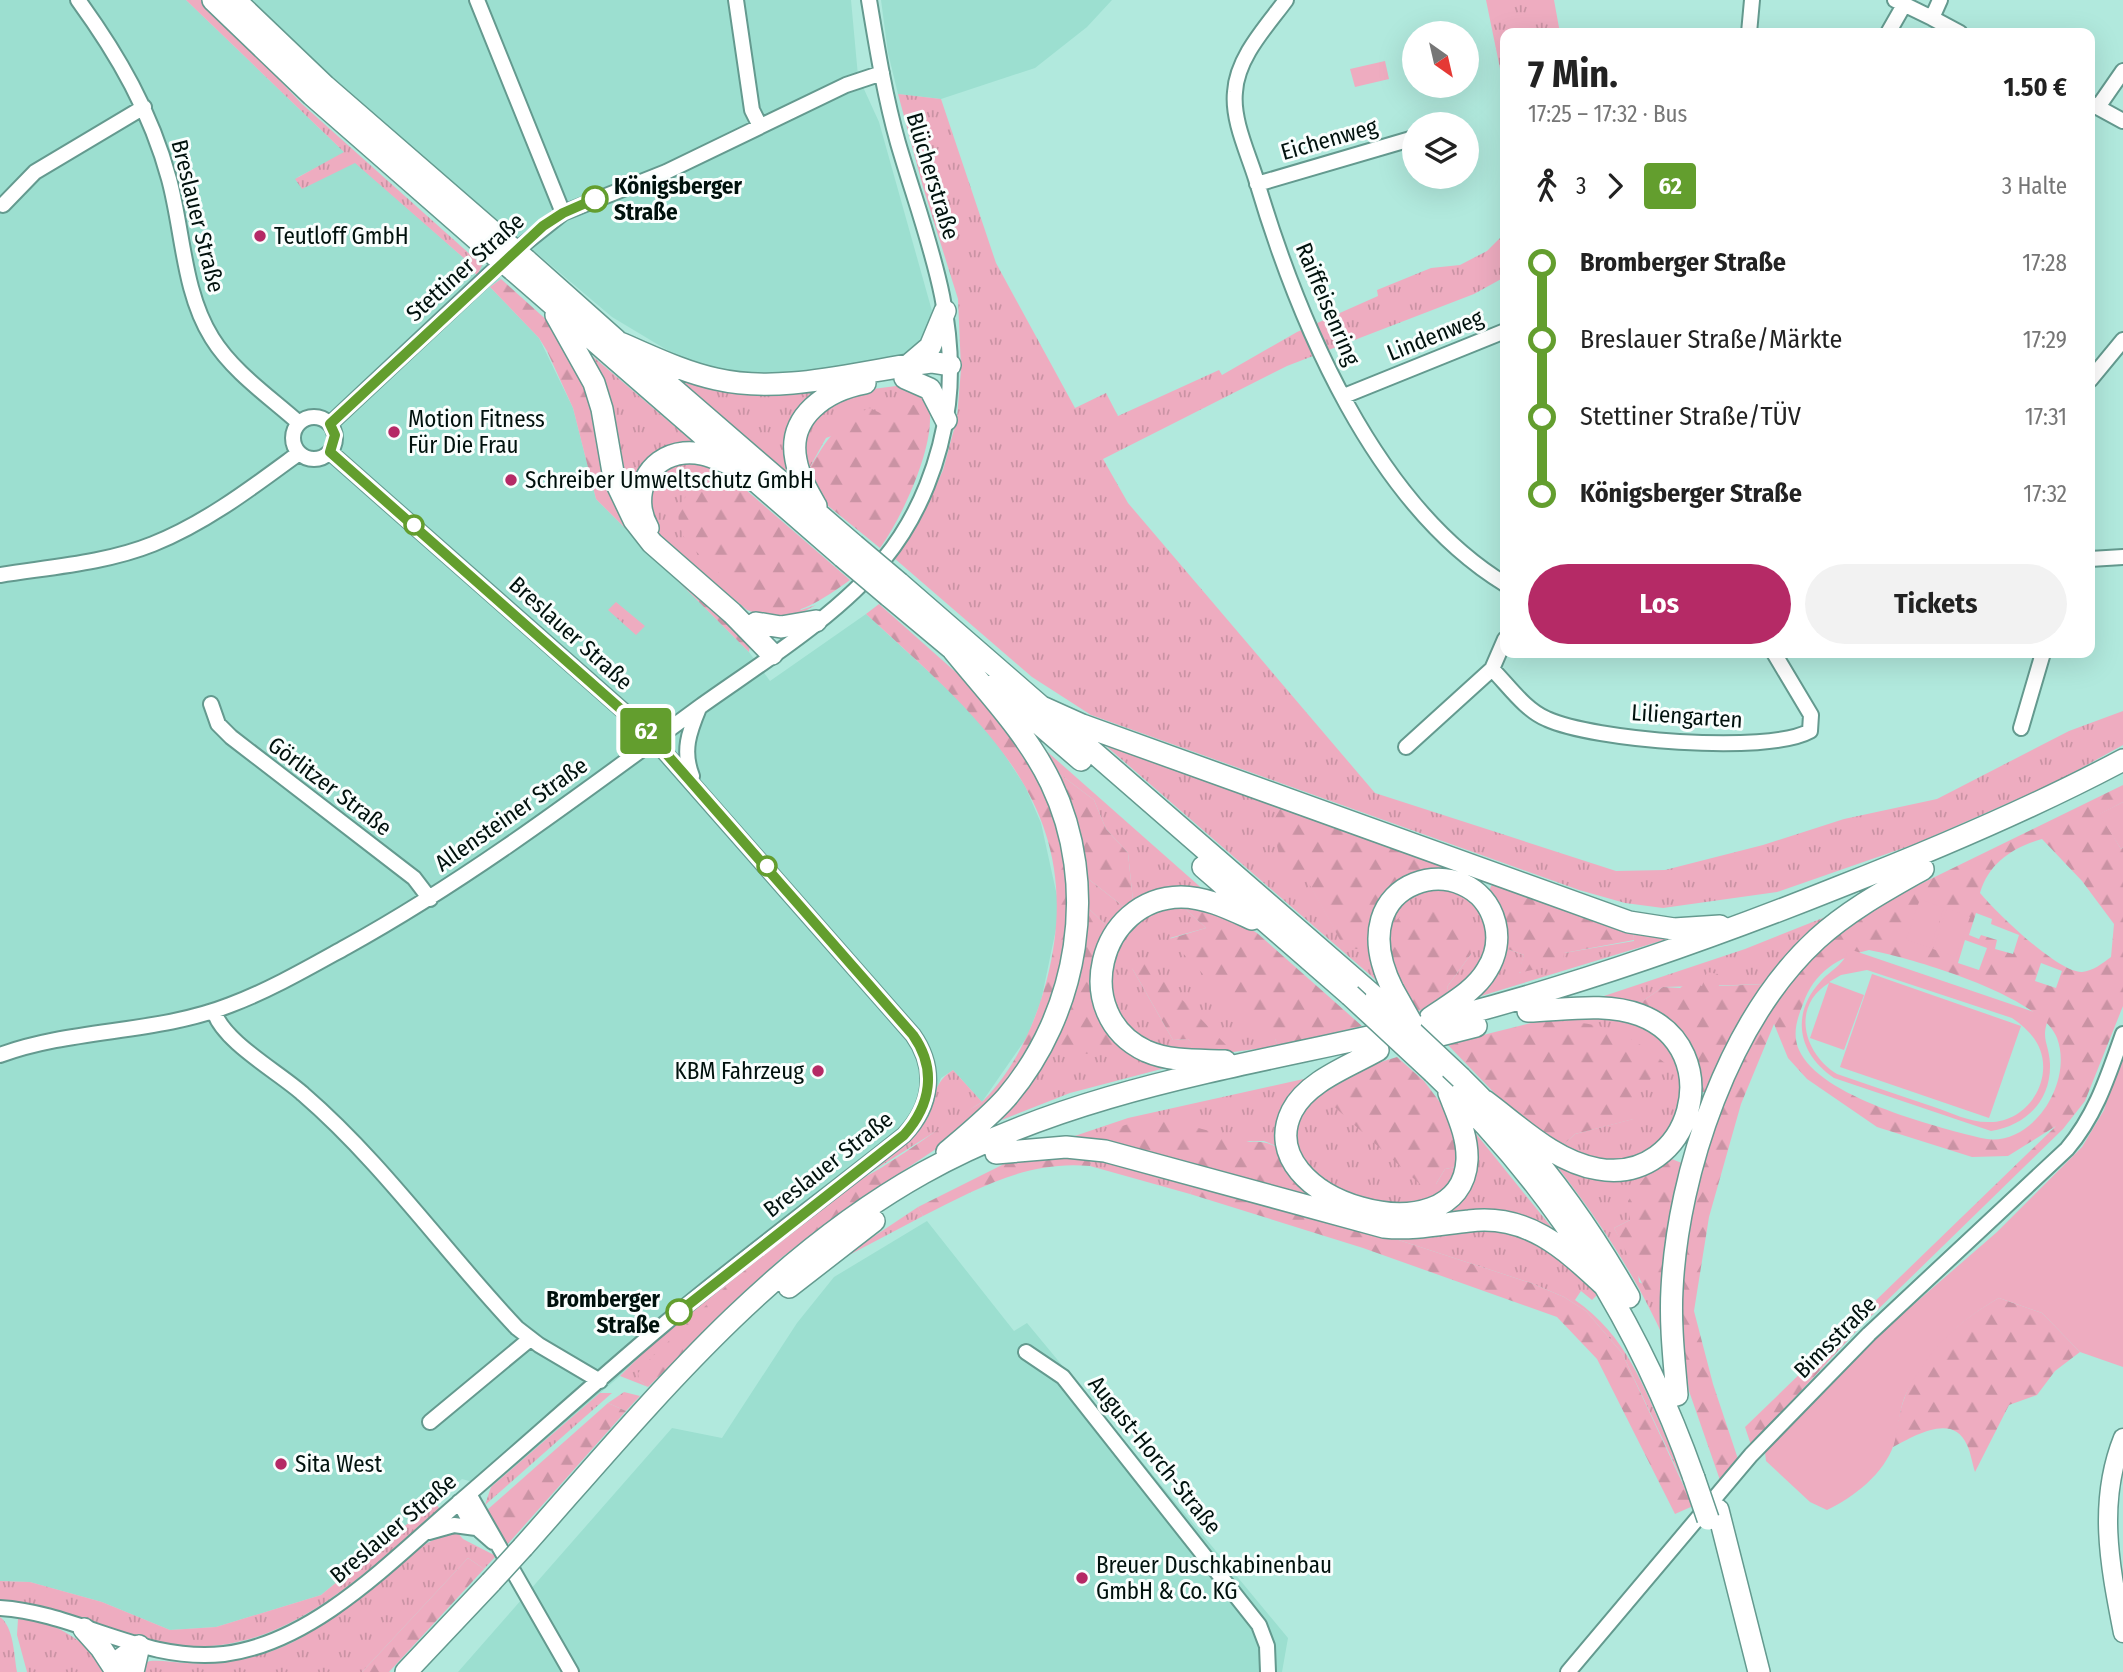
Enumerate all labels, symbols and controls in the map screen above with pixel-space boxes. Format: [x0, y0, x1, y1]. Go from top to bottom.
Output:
north arrow [1402, 21, 1479, 98]
map controls [1402, 21, 1479, 189]
text: 7 Min. [1528, 51, 1618, 97]
text: 1.50 € [2003, 72, 2067, 103]
text: 17:25 – 17:32 · Bus [1528, 100, 1687, 128]
street label: Blücherstraße [900, 109, 966, 243]
street label: Eichenweg [1277, 112, 1381, 166]
button: layers [1402, 112, 1479, 189]
street label: Breslauer Straße [165, 137, 231, 295]
icon: walk [1528, 167, 1566, 205]
icon: forward [1596, 167, 1634, 205]
place label: Königsberger Straße [614, 172, 742, 226]
text: 3 [1576, 172, 1586, 200]
text: 62 [1658, 172, 1682, 200]
text: 3 Halte [2002, 172, 2067, 200]
marker: Königsberger Straße [582, 186, 608, 212]
street label: Stettiner Straße [400, 207, 530, 327]
place label: Teutloff GmbH [274, 222, 409, 250]
marker: Teutloff GmbH [252, 228, 268, 244]
street label: Raiffeisenring [1290, 238, 1366, 370]
text: Bromberger Straße [1580, 247, 1786, 278]
text: 17:28 [2022, 249, 2067, 277]
street label: Lindenweg [1383, 303, 1487, 367]
text: Breslauer Straße/Märkte [1580, 324, 1842, 355]
text: 17:29 [2023, 326, 2067, 354]
text: Stettiner Straße/TÜV [1580, 401, 1801, 432]
text: 17:31 [2025, 403, 2067, 431]
place label: Motion Fitness Für Die Frau [408, 405, 545, 459]
marker: Motion Fitness Für Die Frau [386, 424, 402, 440]
place label: Schreiber Umweltschutz GmbH [525, 466, 814, 494]
marker: Schreiber Umweltschutz GmbH [503, 472, 519, 488]
text: Königsberger Straße [1580, 478, 1802, 509]
text: 17:32 [2023, 480, 2067, 508]
unlabelled marker [404, 515, 424, 535]
button: Los [1528, 564, 1791, 644]
button: Tickets [1805, 564, 2067, 644]
street label: Breslauer Straße [504, 570, 638, 696]
street label: Liliengarten [1630, 698, 1744, 734]
line badge: 62 [614, 708, 678, 754]
text: 62 [634, 717, 658, 745]
street label: Görlitzer Straße [263, 730, 397, 842]
street label: Allensteiner Straße [429, 751, 593, 877]
unlabelled marker [757, 856, 777, 876]
place label: KBM Fahrzeug [674, 1057, 804, 1085]
marker: KBM Fahrzeug [810, 1063, 826, 1079]
street label: Breslauer Straße [758, 1105, 898, 1223]
place label: Bromberger Straße [546, 1285, 661, 1339]
street label: Bimsstraße [1788, 1290, 1882, 1384]
marker: Bromberger Straße [666, 1299, 692, 1325]
street label: August-Horch-Straße [1083, 1370, 1227, 1540]
place label: Sita West [295, 1450, 382, 1478]
marker: Sita West [273, 1456, 289, 1472]
street label: Breslauer Straße [324, 1467, 462, 1589]
place label: Breuer Duschkabinenbau GmbH & Co. KG [1096, 1551, 1332, 1605]
marker: Breuer Duschkabinenbau GmbH & Co. KG [1074, 1570, 1090, 1586]

